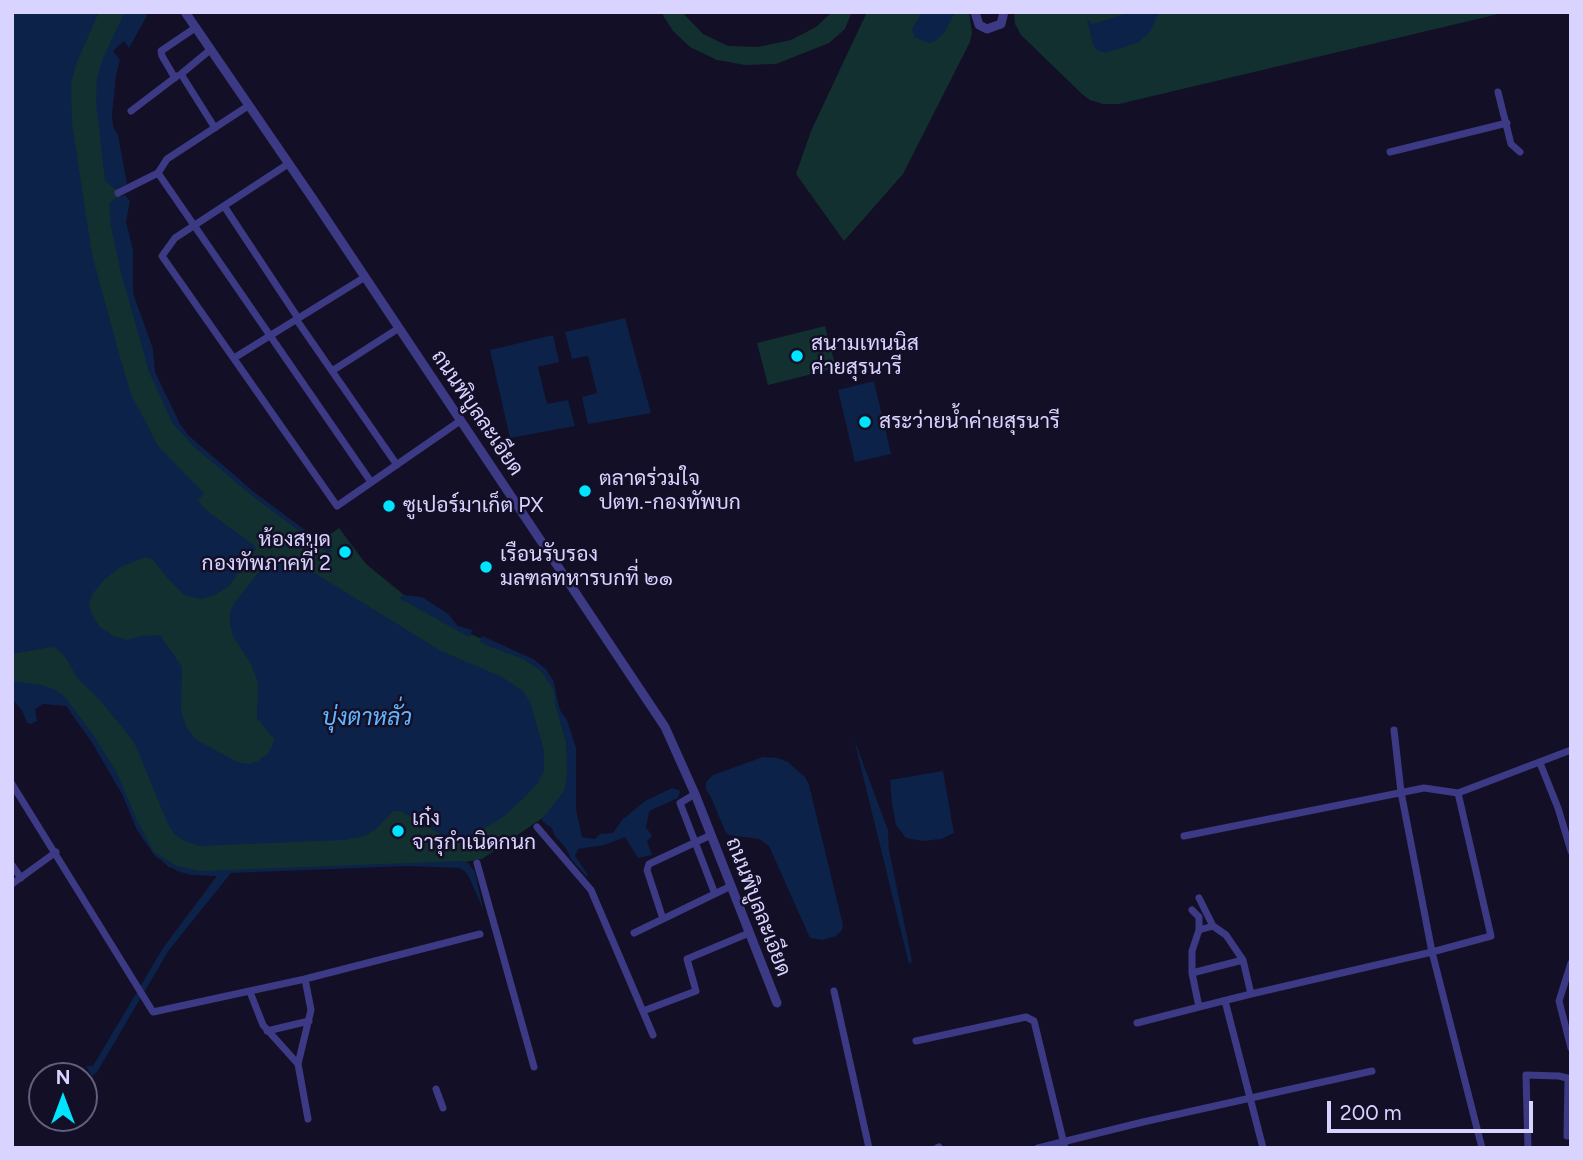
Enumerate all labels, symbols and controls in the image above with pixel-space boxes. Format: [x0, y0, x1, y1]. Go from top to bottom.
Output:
place label: สนามเทนนิส ค่ายสุรนารี [811, 331, 919, 381]
street label: ถนนพิบูลละเอียด [426, 345, 528, 481]
marker: สนามเทนนิส ค่ายสุรนารี [789, 348, 805, 364]
place label: สระว่ายนํ้าค่ายสุรนารี [879, 409, 1060, 435]
marker: สระว่ายนํ้าค่ายสุรนารี [857, 414, 873, 430]
place label: ตลาดร่วมใจ ปตท.-กองทัพบก [599, 466, 741, 516]
marker: ตลาดร่วมใจ ปตท.-กองทัพบก [577, 483, 593, 499]
place label: ซูเปอร์มาเก็ต PX [403, 493, 543, 519]
marker: ซูเปอร์มาเก็ต PX [381, 498, 397, 514]
place label: ห้องสมุด กองทัพภาคที่ 2 [202, 527, 331, 577]
place label: เรือนรับรอง มลฑลทหารบกที่ ๒๑ [500, 542, 673, 592]
marker: ห้องสมุด กองทัพภาคที่ 2 [337, 544, 353, 560]
marker: เรือนรับรอง มลฑลทหารบกที่ ๒๑ [478, 559, 494, 575]
water label: บุ่งตาหลั่ว [322, 704, 412, 732]
place label: เก๋ง จารุกำเนิดกนก [412, 806, 536, 856]
marker: เก๋ง จารุกำเนิดกนก [390, 823, 406, 839]
street label: ถนนพิบูลละเอียด [720, 834, 796, 980]
north arrow [28, 1062, 98, 1132]
text: N [56, 1066, 70, 1089]
scale bar [1331, 1086, 1538, 1130]
text: 200 m [1340, 1100, 1402, 1125]

